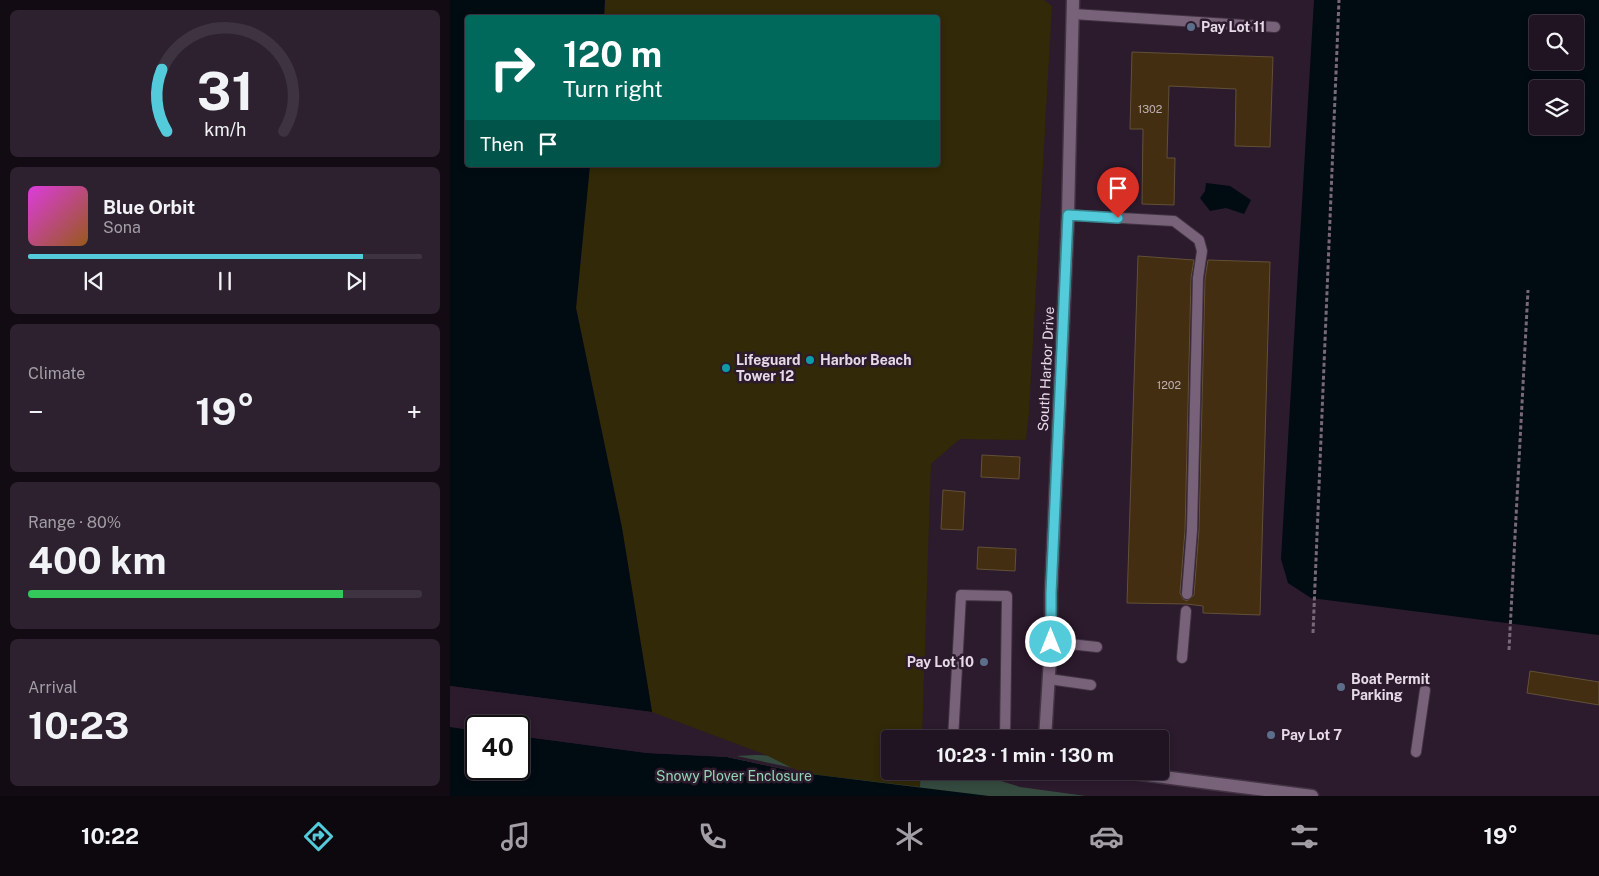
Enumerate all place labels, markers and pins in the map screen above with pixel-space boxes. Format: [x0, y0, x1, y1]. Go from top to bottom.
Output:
place label: Pay Lot 11 [1201, 19, 1265, 35]
marker: Pay Lot 11 [1185, 21, 1197, 33]
pin [1097, 167, 1139, 218]
place label: Lifeguard Tower 12 [736, 352, 801, 384]
place label: Harbor Beach [820, 352, 912, 368]
marker: Harbor Beach [804, 354, 816, 366]
marker: Lifeguard Tower 12 [720, 362, 732, 374]
place label: Pay Lot 10 [907, 654, 974, 670]
marker: Pay Lot 10 [978, 656, 990, 668]
place label: Boat Permit Parking [1351, 671, 1430, 703]
marker: Boat Permit Parking [1335, 681, 1347, 693]
place label: Pay Lot 7 [1281, 727, 1342, 743]
marker: Pay Lot 7 [1265, 729, 1277, 741]

